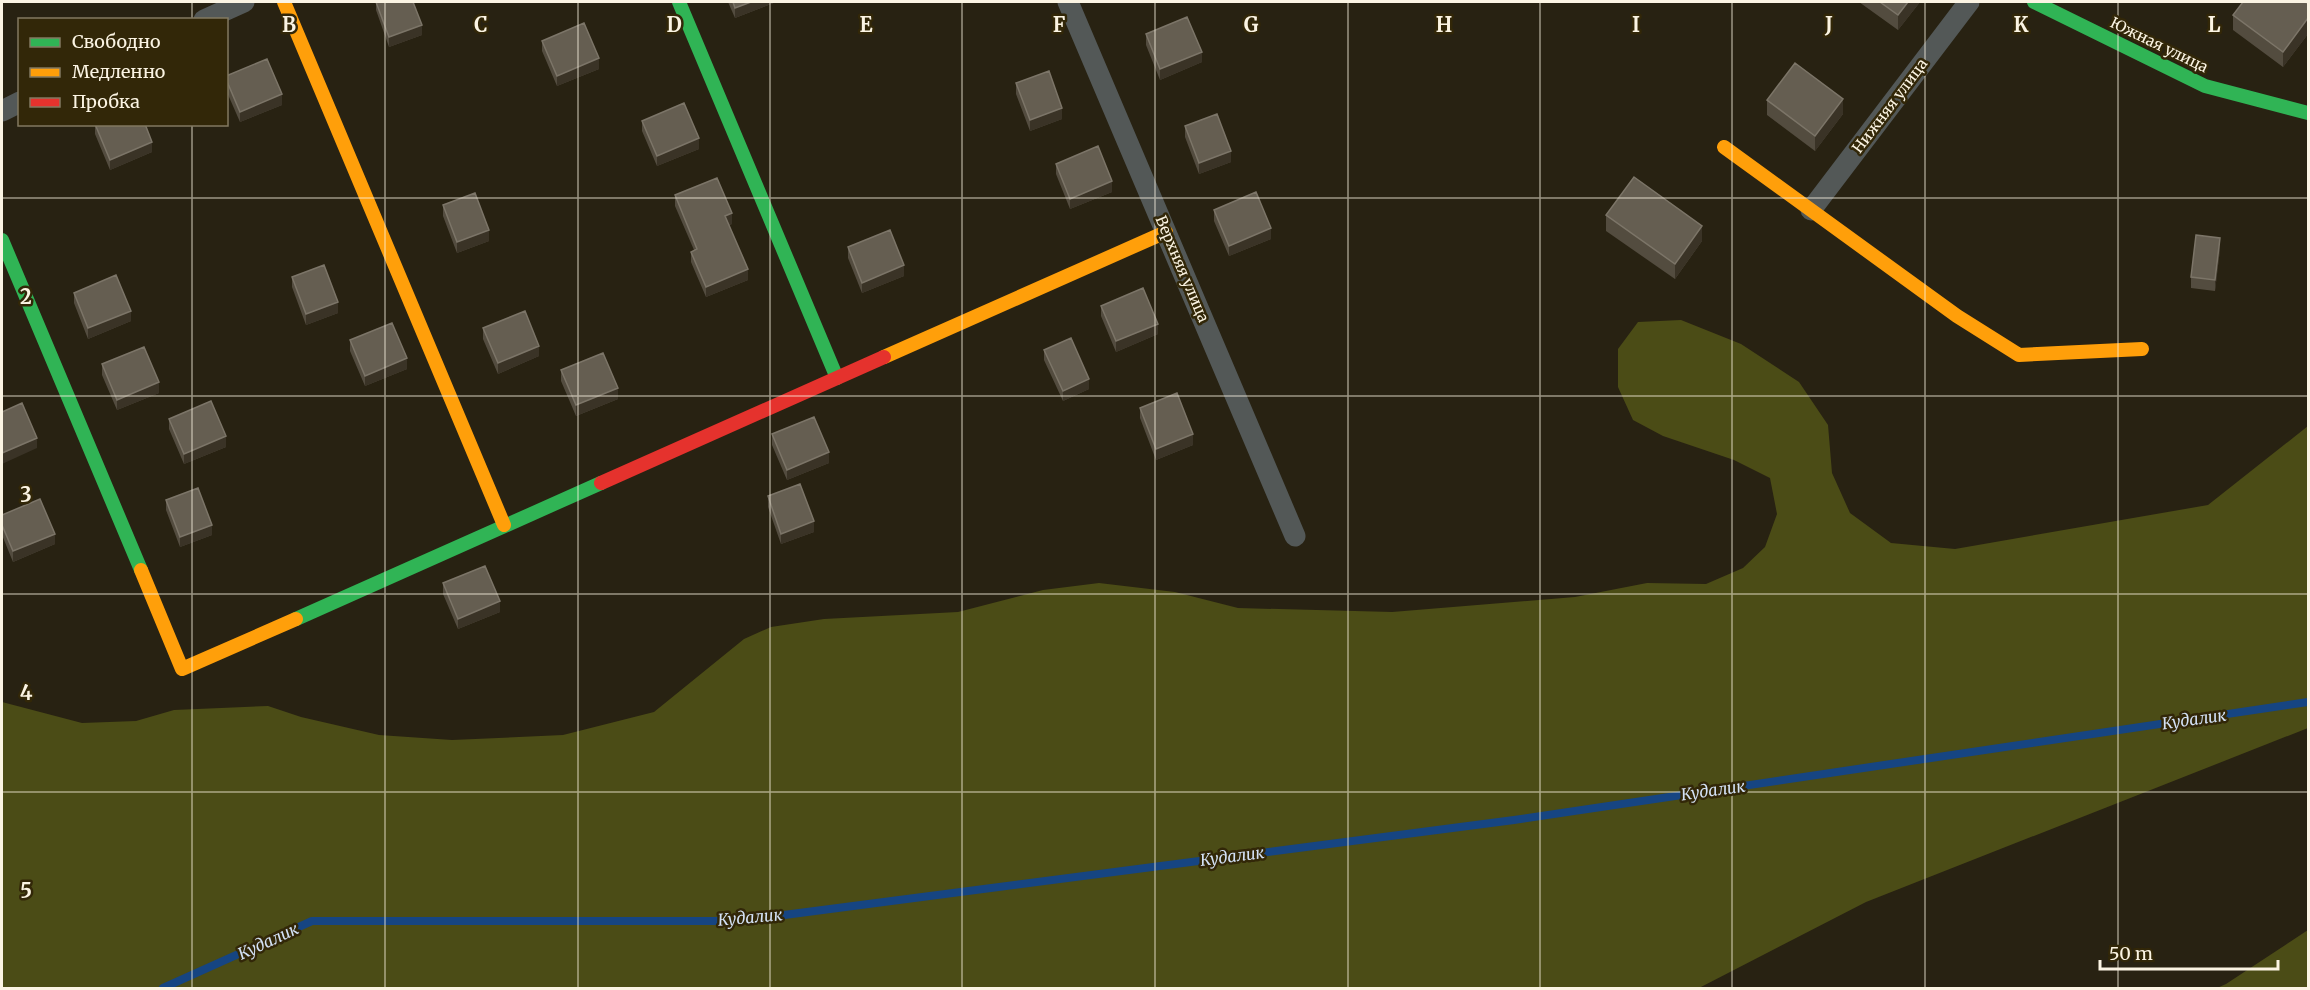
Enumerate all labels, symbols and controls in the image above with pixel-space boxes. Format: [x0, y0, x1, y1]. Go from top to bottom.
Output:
text: B [282, 12, 296, 37]
text: C [474, 12, 488, 37]
text: D [666, 12, 682, 37]
text: E [859, 12, 873, 37]
text: F [1053, 12, 1066, 37]
text: G [1244, 12, 1259, 37]
text: H [1436, 12, 1452, 37]
text: I [1632, 12, 1640, 37]
text: J [1824, 12, 1833, 37]
text: K [2014, 12, 2029, 37]
text: L [2208, 12, 2221, 37]
street label: Южная улица [2107, 13, 2211, 76]
legend [18, 18, 228, 126]
text: Свободно [72, 30, 160, 53]
street label: Нижняя улица [1848, 55, 1931, 157]
text: Медленно [72, 60, 165, 83]
text: Пробка [72, 90, 140, 113]
street label: Верхняя улица [1151, 213, 1213, 325]
text: 2 [20, 284, 32, 309]
text: 3 [20, 482, 32, 507]
text: 4 [20, 680, 33, 705]
water label: Кудалик [2161, 705, 2228, 733]
water label: Кудалик [1680, 776, 1747, 804]
water label: Кудалик [1199, 842, 1265, 870]
text: 5 [20, 878, 32, 903]
water label: Кудалик [717, 904, 783, 930]
water label: Кудалик [234, 918, 302, 964]
scale bar [2100, 933, 2278, 971]
text: 50 m [2109, 942, 2153, 965]

